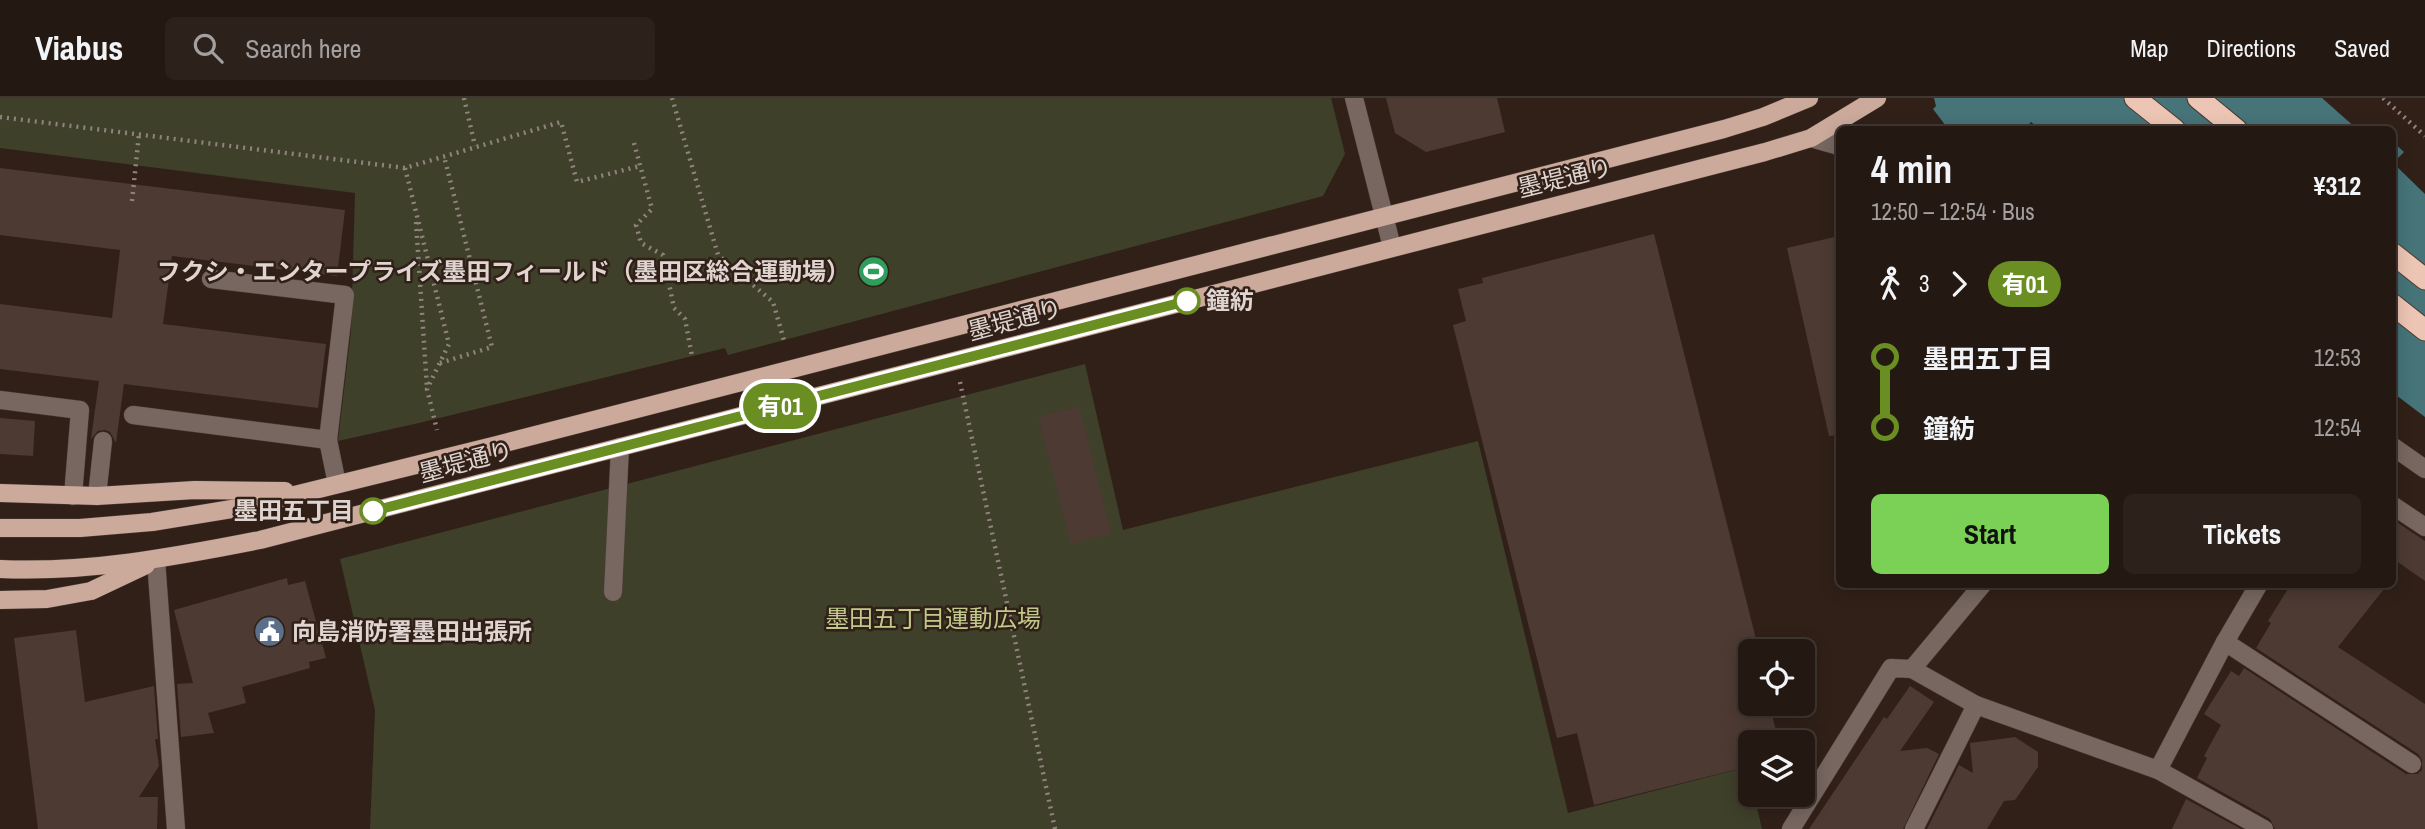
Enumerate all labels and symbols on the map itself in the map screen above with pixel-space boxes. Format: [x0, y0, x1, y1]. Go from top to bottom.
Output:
street label: 墨堤通り [1514, 150, 1615, 204]
place label: フクシ・エンタープライズ墨田フィールド（墨田区総合運動場） [157, 255, 850, 287]
sports icon: フクシ・エンタープライズ墨田フィールド（墨田区総合運動場） [856, 255, 890, 289]
place label: 鐘紡 [1206, 284, 1254, 316]
marker: 鐘紡 [1174, 288, 1200, 314]
street label: 墨堤通り [964, 291, 1065, 347]
line badge: 有01 [740, 383, 820, 429]
street label: 墨堤通り [415, 433, 516, 489]
place label: 墨田五丁目 [234, 494, 354, 526]
marker: 墨田五丁目 [360, 498, 386, 524]
park label: 墨田五丁目運動広場 [825, 602, 1041, 634]
public building icon: 向島消防署墨田出張所 [252, 615, 286, 649]
place label: 向島消防署墨田出張所 [292, 615, 532, 647]

